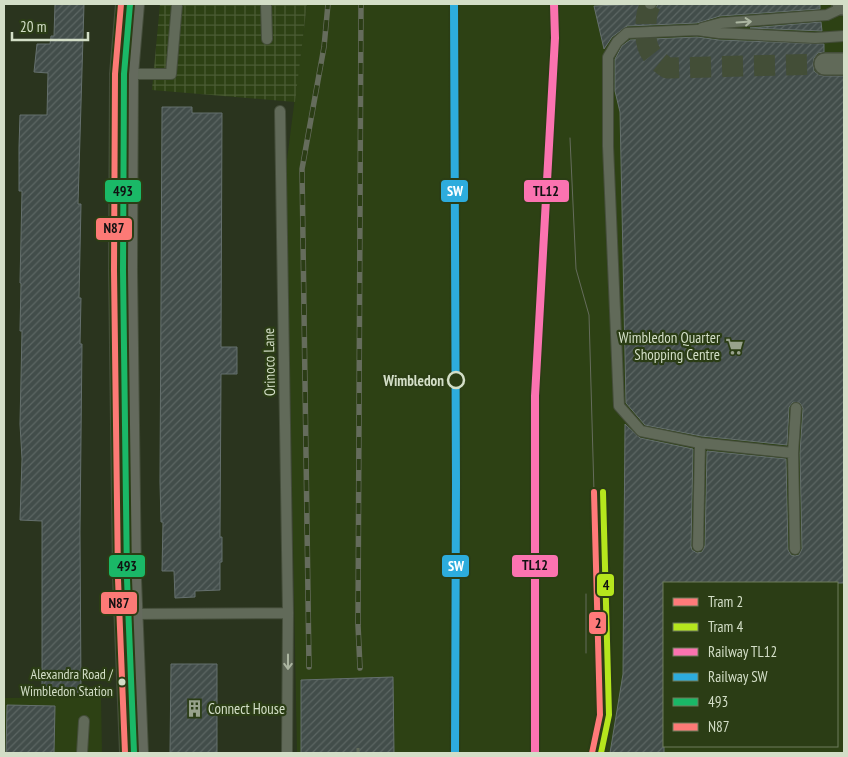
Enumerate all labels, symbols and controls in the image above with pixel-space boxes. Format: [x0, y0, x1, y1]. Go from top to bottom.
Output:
scale bar [12, 10, 89, 42]
text: 20 m [20, 17, 46, 36]
one-way arrow [736, 17, 752, 26]
line badge: 493 [104, 179, 142, 203]
line badge: SW [440, 179, 469, 203]
line badge: TL12 [523, 179, 570, 203]
text: 493 [113, 182, 133, 200]
text: SW [447, 182, 464, 200]
text: TL12 [533, 182, 559, 200]
line badge: N87 [95, 217, 133, 241]
text: N87 [104, 219, 125, 237]
street label: Orinoco Lane [259, 328, 279, 396]
place label: Wimbledon Quarter Shopping Centre [618, 328, 721, 364]
supermarket icon: Wimbledon Quarter Shopping Centre [724, 336, 744, 356]
place label: Wimbledon [382, 371, 444, 390]
marker: Wimbledon [447, 371, 465, 389]
line badge: 493 [108, 554, 146, 578]
line badge: SW [441, 554, 470, 578]
line badge: TL12 [511, 554, 559, 578]
text: TL12 [522, 556, 548, 574]
text: 493 [117, 557, 137, 575]
text: SW [448, 557, 465, 575]
line badge: 4 [596, 573, 615, 597]
text: 4 [603, 576, 610, 594]
legend [663, 582, 838, 747]
line badge: N87 [100, 591, 138, 615]
text: Tram 2 [708, 592, 743, 611]
text: N87 [109, 594, 130, 612]
line badge: 2 [588, 611, 607, 635]
text: 2 [595, 614, 601, 632]
text: Tram 4 [708, 617, 743, 636]
text: Railway TL12 [708, 642, 777, 661]
one-way arrow [283, 654, 293, 670]
place label: Alexandra Road / Wimbledon Station [21, 665, 114, 700]
text: Railway SW [708, 667, 768, 686]
marker: Alexandra Road / Wimbledon Station [117, 677, 127, 687]
text: 493 [708, 692, 728, 711]
building icon: Connect House [184, 698, 204, 718]
place label: Connect House [208, 699, 285, 718]
text: N87 [708, 717, 730, 736]

